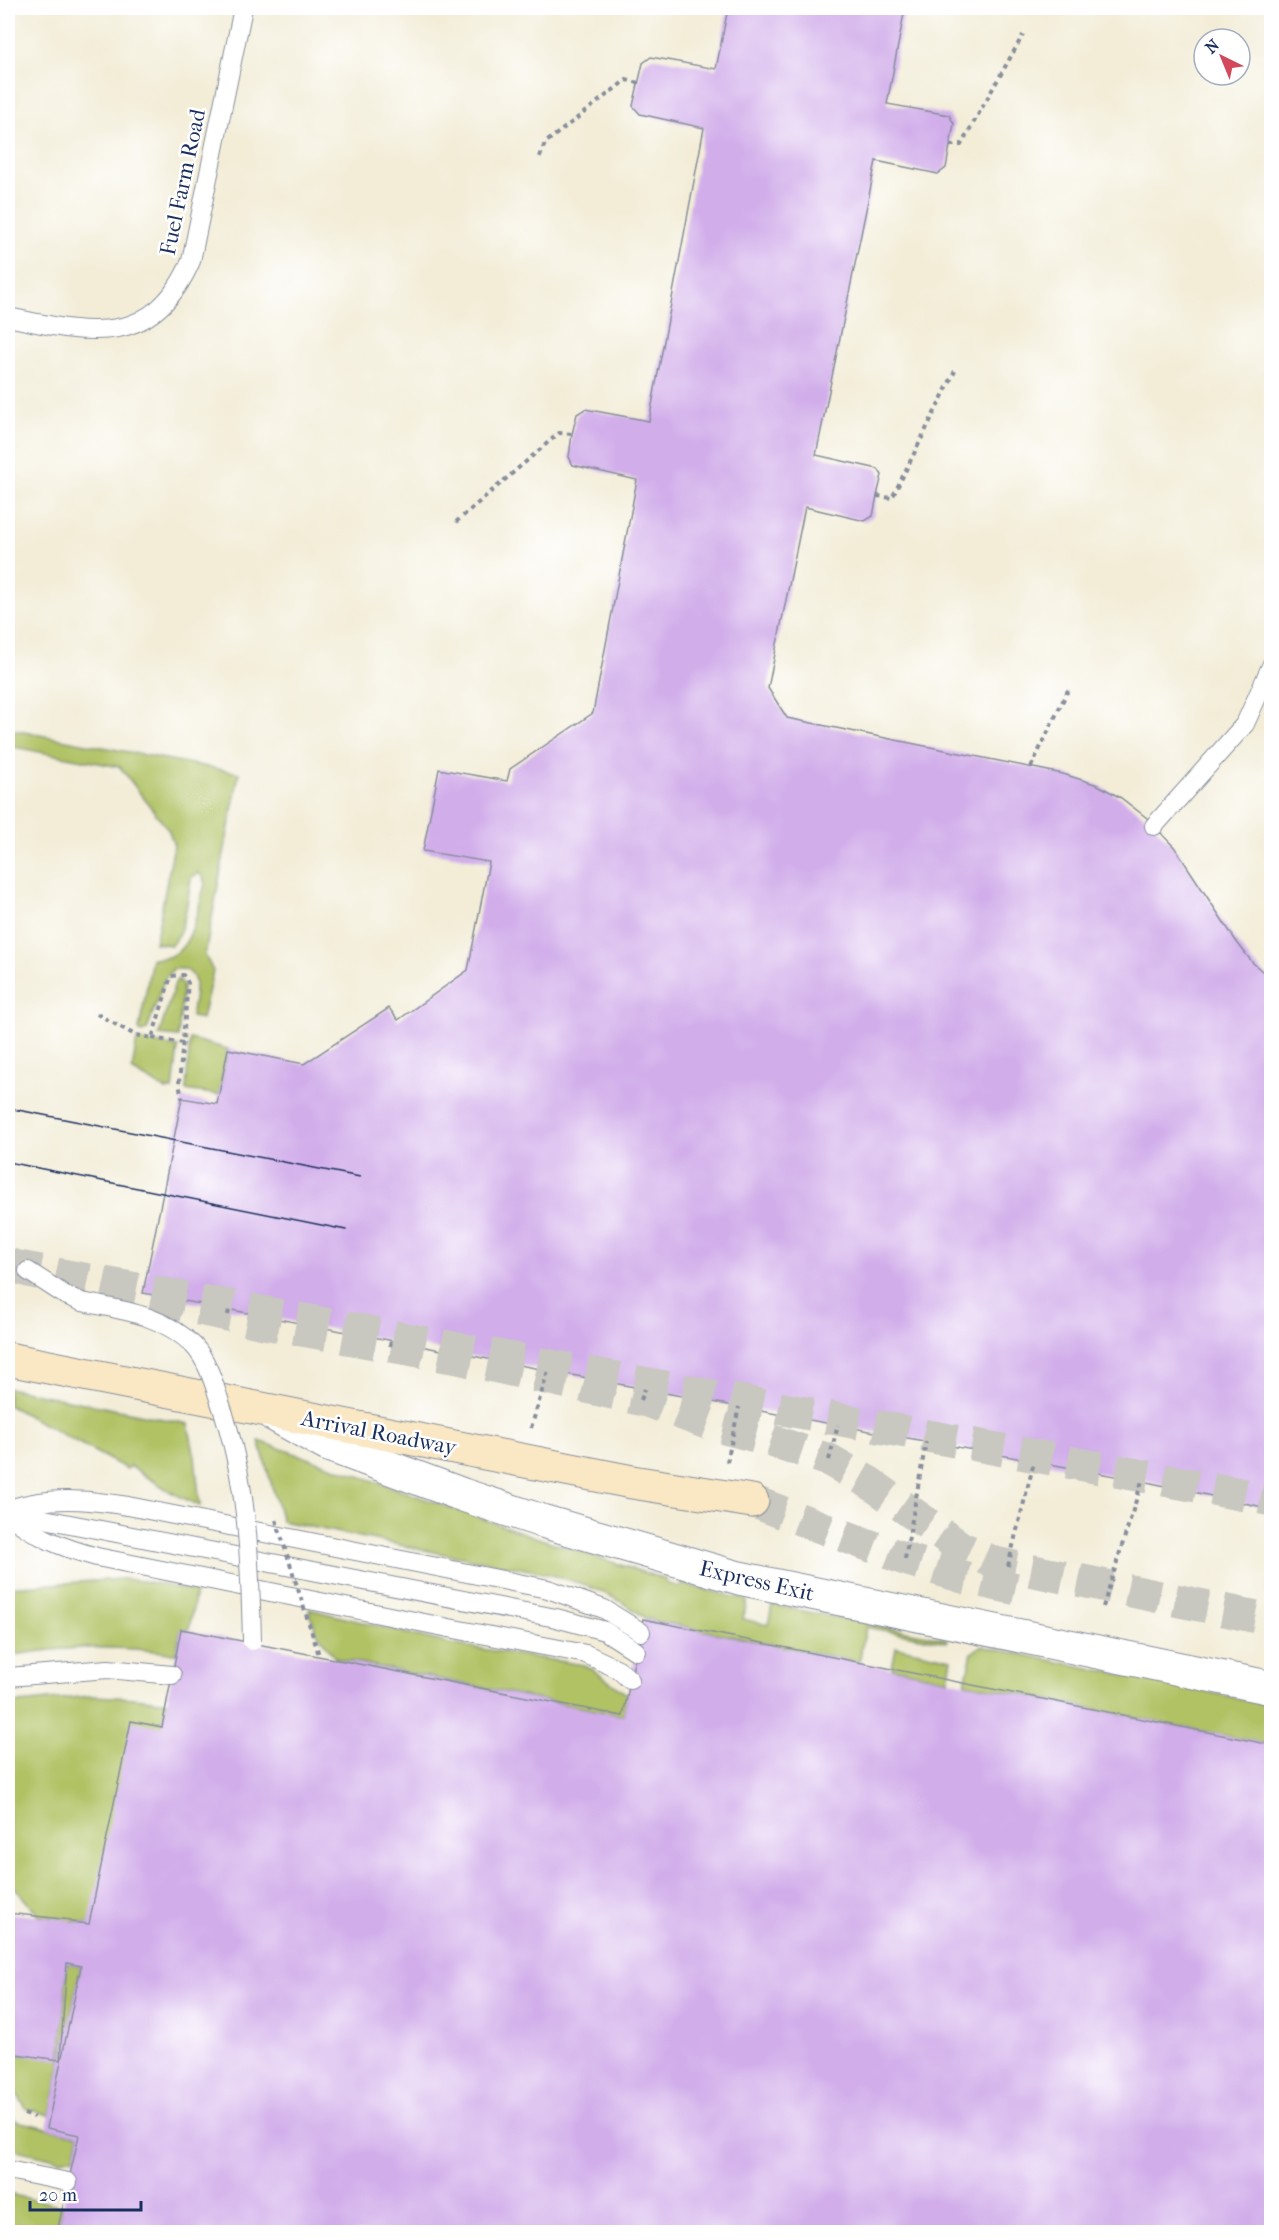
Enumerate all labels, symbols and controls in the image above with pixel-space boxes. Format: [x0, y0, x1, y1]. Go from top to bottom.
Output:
north arrow [1192, 27, 1252, 87]
text: N [1201, 35, 1224, 57]
street label: Fuel Farm Road [155, 106, 211, 258]
street label: Arrival Roadway [298, 1405, 460, 1461]
street label: Express Exit [697, 1555, 817, 1607]
scale bar [30, 2174, 141, 2212]
text: 20 m [39, 2185, 77, 2206]

